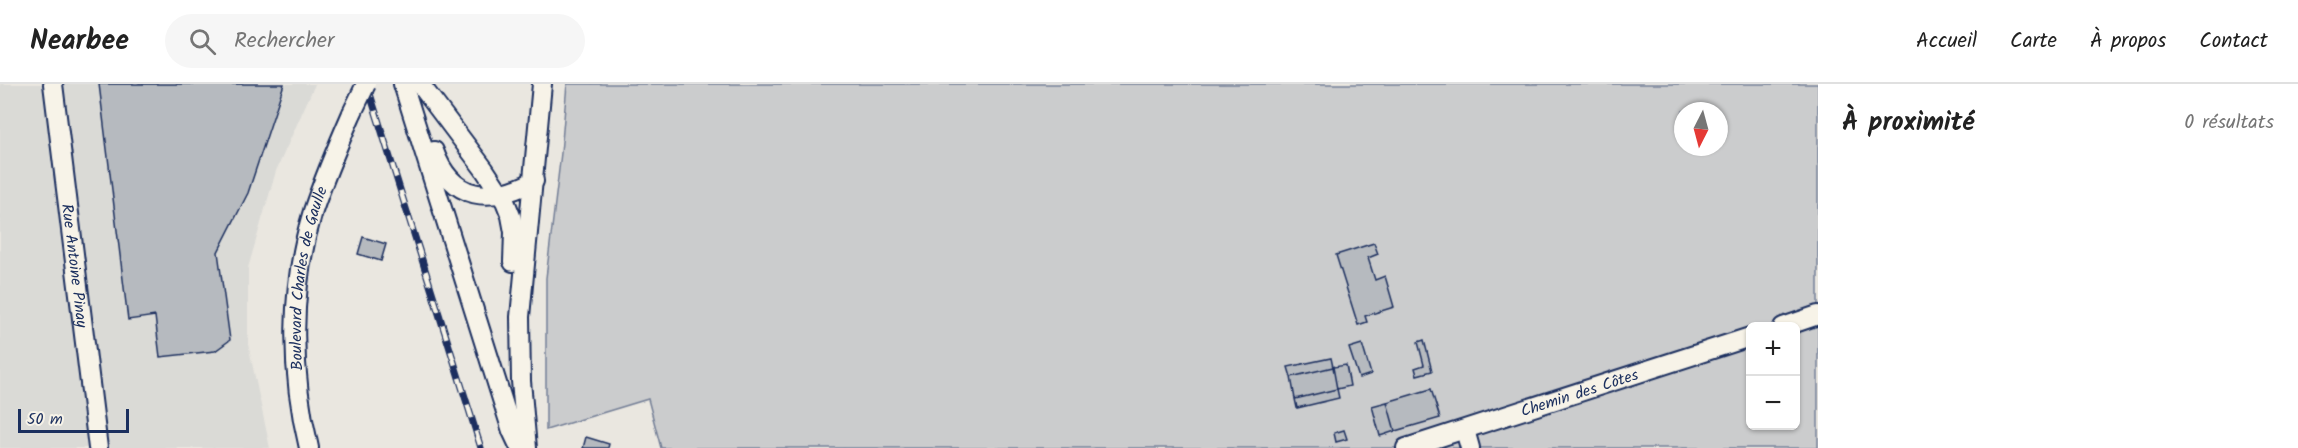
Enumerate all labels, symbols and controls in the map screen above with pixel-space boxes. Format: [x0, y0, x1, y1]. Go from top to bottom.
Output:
search box [165, 14, 585, 68]
text: Nearbee [30, 19, 129, 64]
text: Rechercher [234, 24, 334, 59]
icon: search [186, 25, 219, 58]
text: Accueil [1916, 25, 1977, 58]
text: Carte [2010, 25, 2057, 58]
text: À propos [2090, 25, 2166, 58]
text: Contact [2199, 25, 2268, 58]
north arrow [1674, 102, 1728, 156]
text: À proximité [1842, 102, 1974, 144]
text: 0 résultats [2184, 107, 2274, 139]
street label: Boulevard Charles de Gaulle [284, 183, 335, 371]
street label: Rue Antoine Pinay [54, 203, 94, 330]
map controls [1746, 322, 1800, 430]
button: + [1746, 322, 1800, 376]
street label: Chemin des Côtes [1518, 363, 1642, 424]
button: − [1746, 376, 1800, 430]
scale bar [18, 406, 129, 434]
text: 50 m [27, 407, 63, 432]

